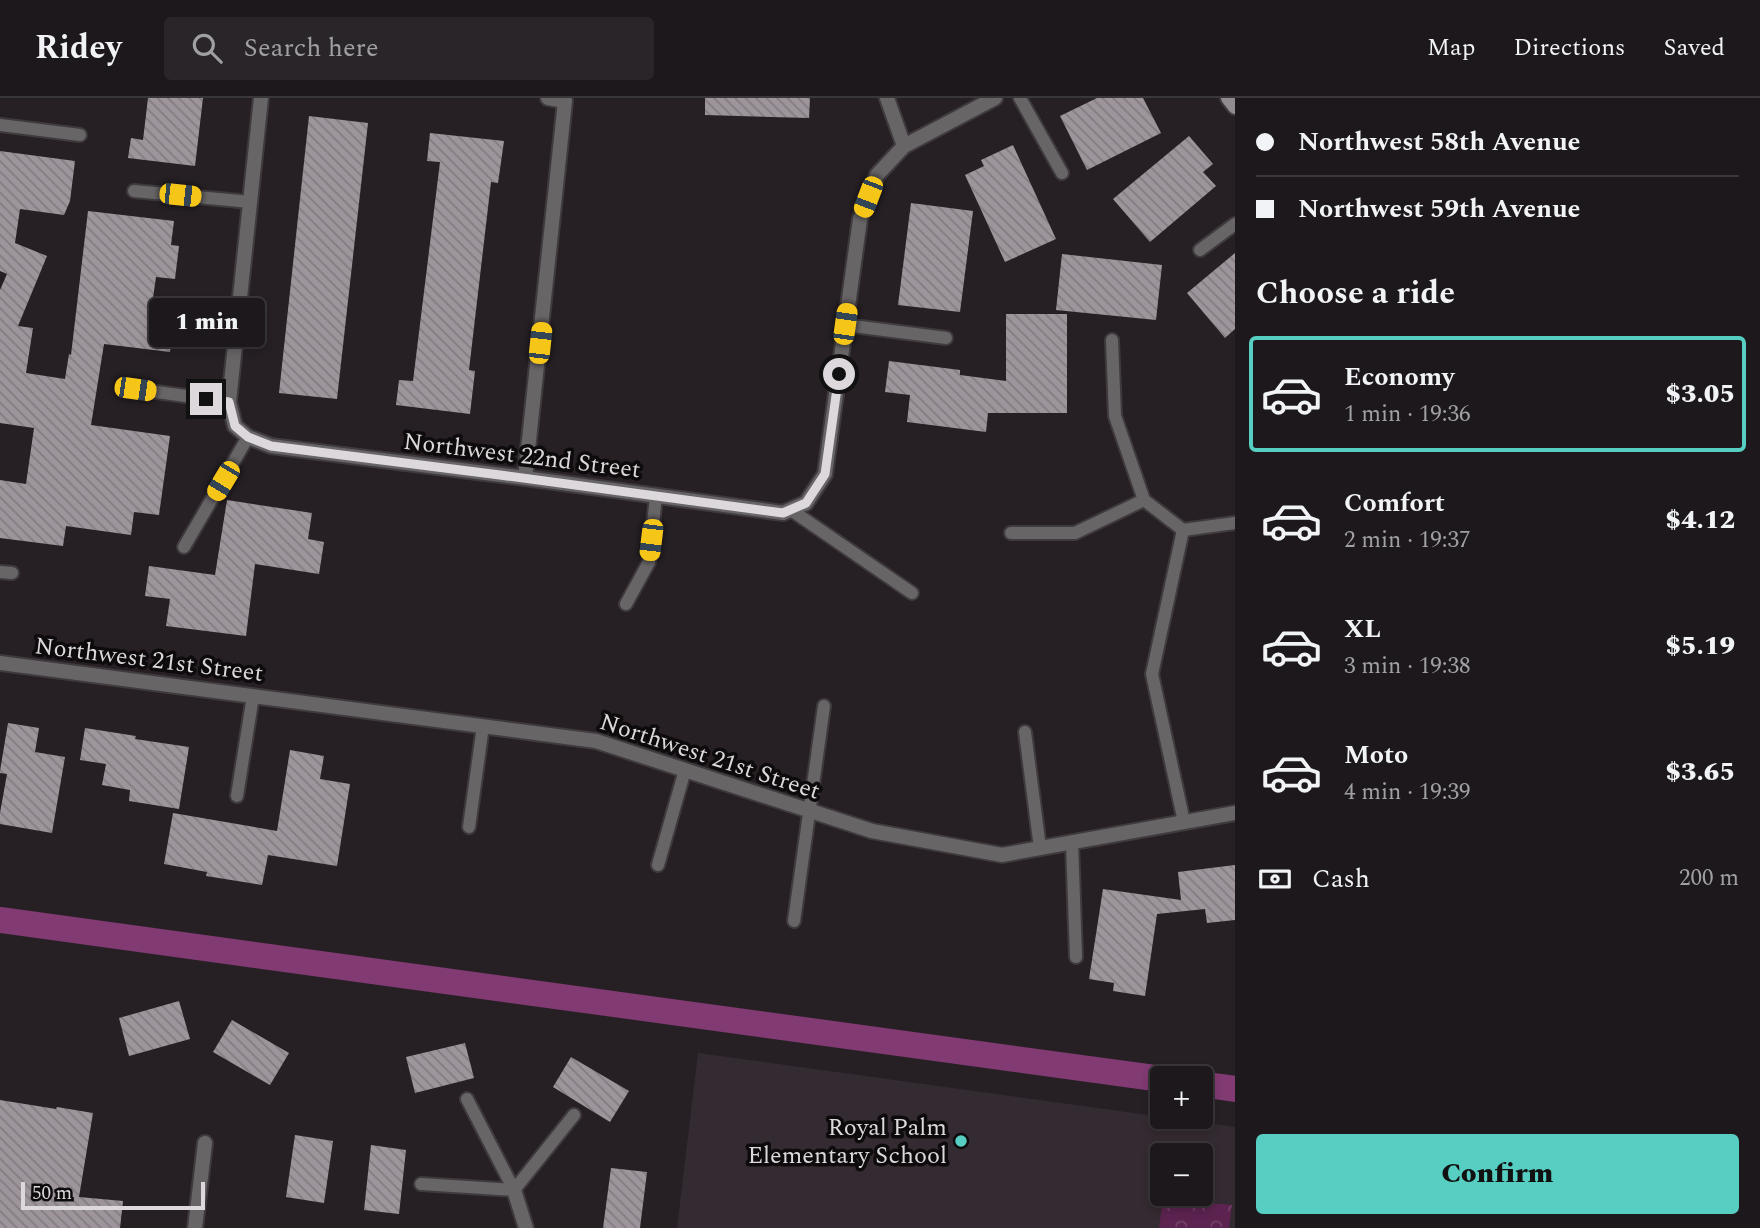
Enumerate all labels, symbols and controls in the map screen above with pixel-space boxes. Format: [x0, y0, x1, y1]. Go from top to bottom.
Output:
search box [164, 17, 654, 80]
text: Ridey [35, 23, 122, 73]
text: Search here [244, 28, 379, 68]
icon: search [188, 29, 226, 67]
text: Map [1427, 30, 1475, 66]
text: Directions [1513, 30, 1625, 66]
text: Saved [1663, 30, 1725, 66]
text: Northwest 58th Avenue [1298, 122, 1580, 162]
car [851, 174, 886, 220]
car [159, 182, 202, 208]
text: Northwest 59th Avenue [1298, 189, 1580, 229]
text: Choose a ride [1256, 269, 1455, 318]
callout: 1 min [148, 298, 264, 346]
car [832, 302, 859, 346]
text: 1 min [175, 305, 239, 340]
car [528, 321, 553, 365]
text: Economy [1344, 357, 1454, 397]
route start [823, 358, 855, 390]
icon: car [1260, 363, 1323, 426]
text: $3.05 [1665, 374, 1735, 414]
car [113, 376, 158, 402]
route end [190, 383, 222, 415]
text: 1 min · 19:36 [1344, 397, 1471, 432]
street label: Northwest 22nd Street [401, 424, 642, 488]
car [204, 458, 243, 504]
text: Comfort [1344, 483, 1445, 523]
icon: car [1260, 489, 1323, 552]
text: $4.12 [1665, 500, 1735, 540]
car [639, 518, 664, 562]
text: 2 min · 19:37 [1344, 523, 1471, 558]
text: XL [1344, 609, 1381, 649]
icon: car [1260, 615, 1323, 678]
text: $5.19 [1665, 626, 1735, 666]
street label: Northwest 21st Street [33, 628, 265, 692]
text: 3 min · 19:38 [1344, 649, 1471, 684]
street label: Northwest 21st Street [595, 704, 825, 810]
text: Moto [1344, 735, 1408, 775]
icon: car [1260, 741, 1323, 804]
text: $3.65 [1665, 752, 1735, 792]
text: 4 min · 19:39 [1344, 775, 1471, 810]
text: Cash [1312, 859, 1370, 899]
icon: cash [1256, 860, 1294, 898]
text: 200 m [1679, 861, 1739, 896]
map controls [1150, 1066, 1213, 1206]
button: + [1150, 1066, 1213, 1129]
place label: Royal Palm Elementary School [747, 1110, 947, 1174]
marker: Royal Palm Elementary School [953, 1133, 969, 1149]
button: Confirm [1256, 1134, 1739, 1214]
button: − [1150, 1143, 1213, 1206]
scale bar [21, 1179, 205, 1211]
text: 50 m [32, 1179, 72, 1208]

